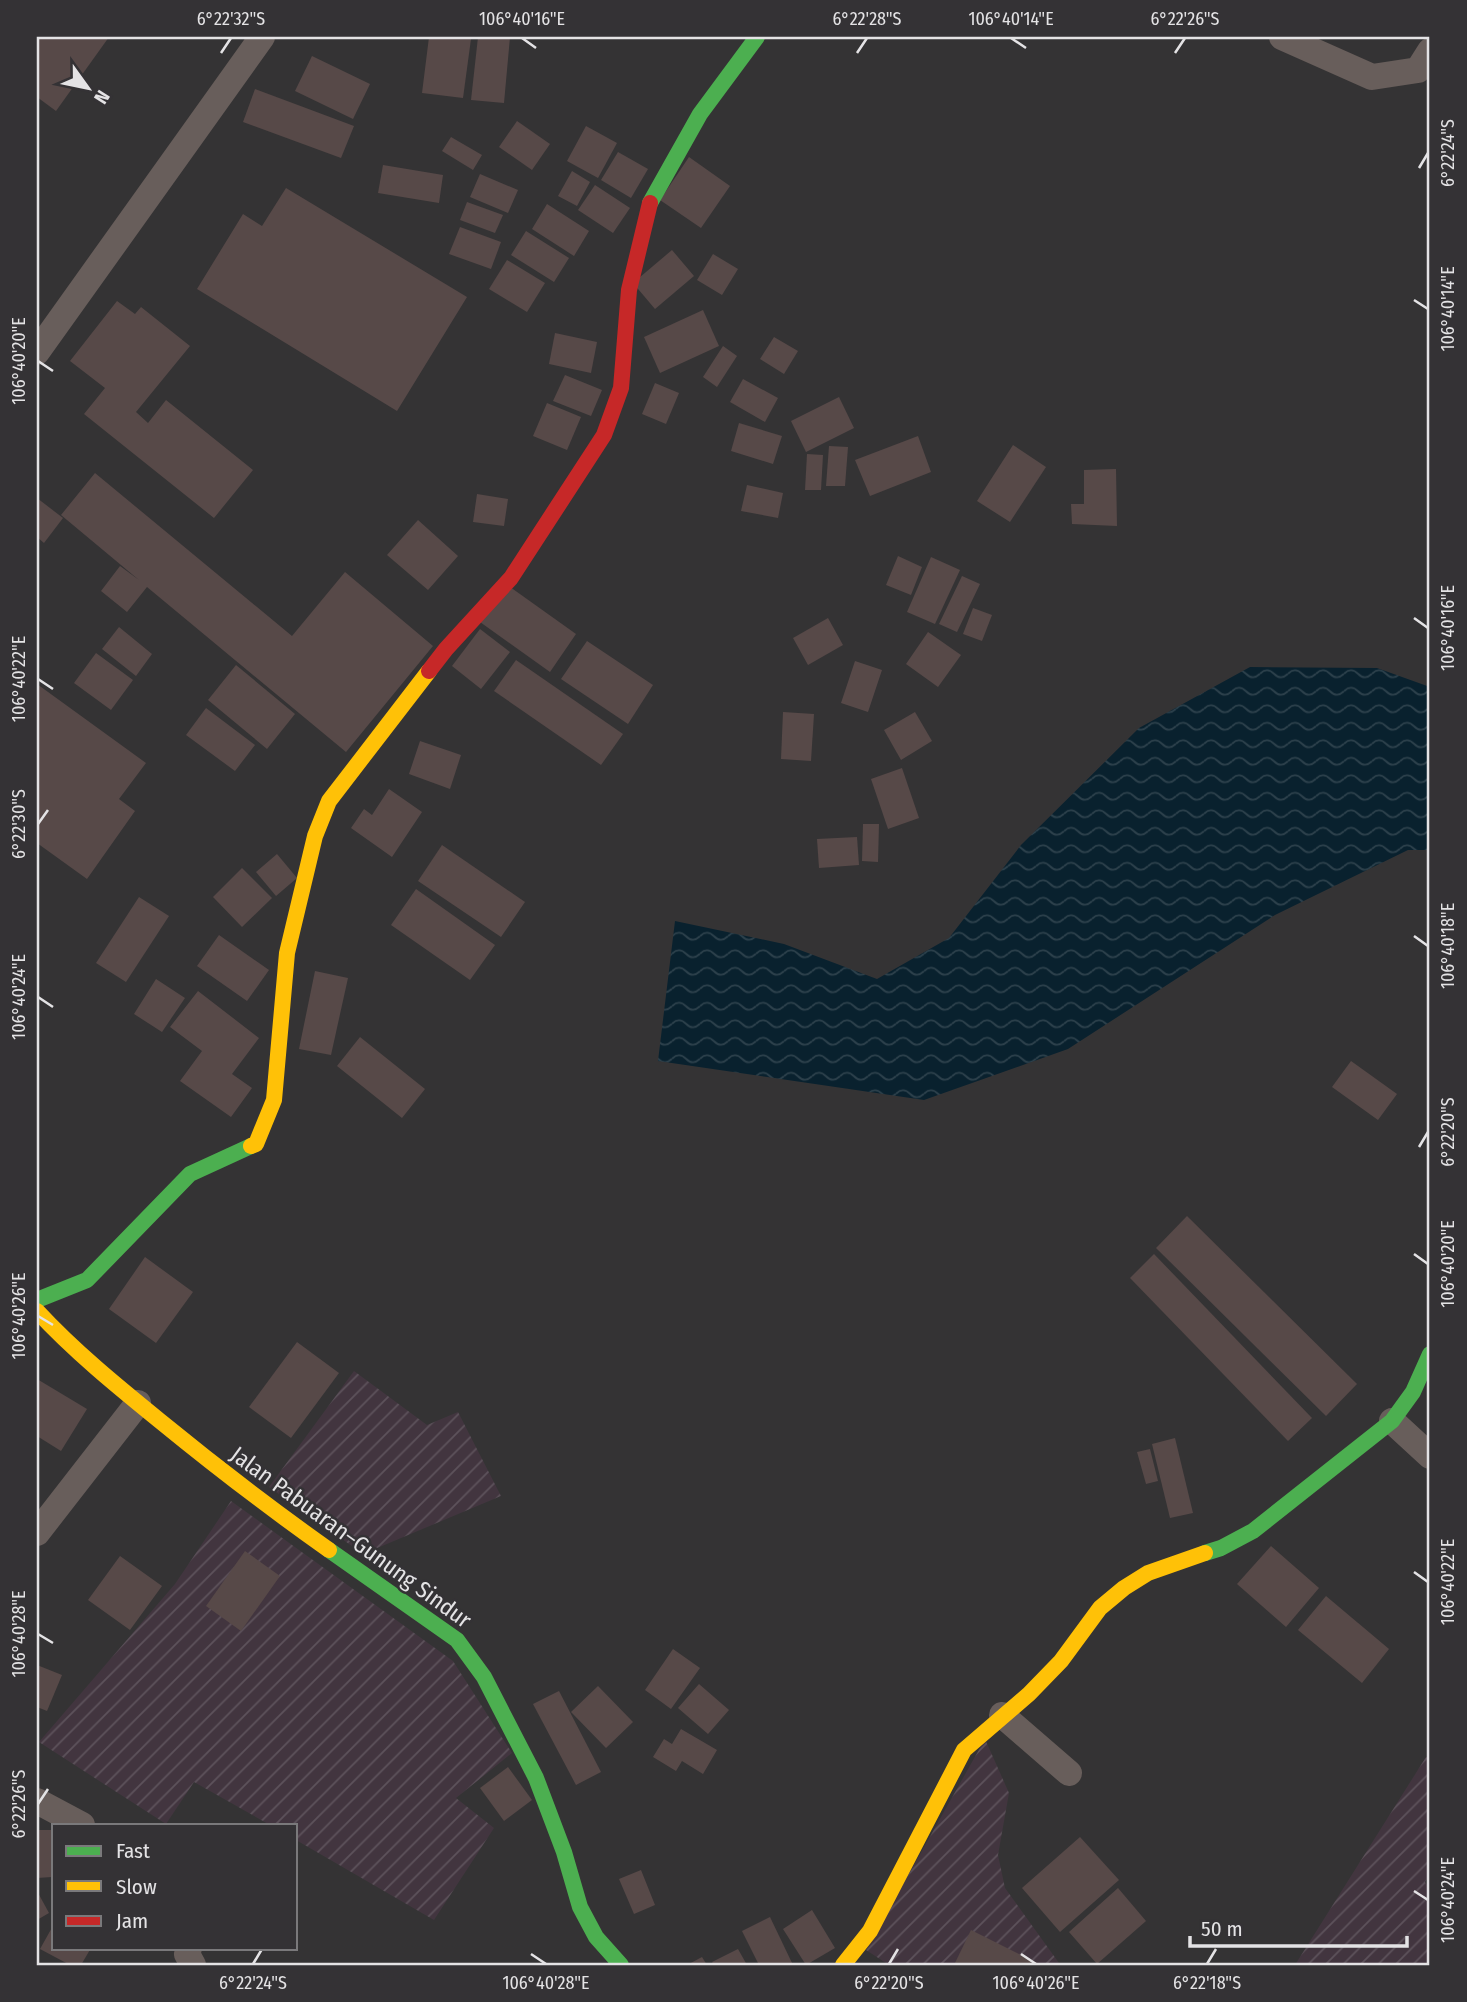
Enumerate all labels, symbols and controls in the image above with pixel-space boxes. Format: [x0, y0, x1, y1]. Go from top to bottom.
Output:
text: 6°22'32"S [197, 8, 265, 30]
text: 106°40'16"E [479, 8, 565, 30]
text: 6°22'28"S [832, 8, 902, 30]
text: 106°40'14"E [968, 8, 1054, 30]
text: 6°22'26"S [1151, 8, 1220, 30]
north arrow [52, 52, 122, 122]
text: N [89, 86, 115, 108]
text: 6°22'24"S [1437, 119, 1459, 187]
text: 106°40'14"E [1437, 266, 1459, 352]
text: 106°40'20"E [8, 317, 30, 405]
text: 106°40'16"E [1437, 585, 1459, 671]
text: 106°40'22"E [8, 636, 30, 722]
text: 6°22'30"S [8, 789, 30, 859]
text: 106°40'18"E [1437, 903, 1459, 989]
text: 106°40'24"E [8, 954, 30, 1040]
text: 6°22'20"S [1437, 1097, 1459, 1167]
text: 106°40'20"E [1437, 1220, 1459, 1308]
text: 106°40'26"E [8, 1273, 30, 1359]
street label: Jalan Pabuaran–Gunung Sindur [225, 1440, 477, 1634]
text: 106°40'22"E [1437, 1539, 1459, 1625]
text: 106°40'28"E [8, 1590, 30, 1678]
text: 6°22'26"S [8, 1769, 30, 1838]
legend [52, 1824, 298, 1950]
text: Fast [116, 1838, 150, 1864]
text: 106°40'24"E [1437, 1857, 1459, 1943]
text: Slow [116, 1874, 157, 1900]
scale bar [1190, 1904, 1408, 1948]
text: Jam [116, 1908, 148, 1934]
text: 50 m [1201, 1916, 1243, 1942]
text: 6°22'24"S [219, 1972, 287, 1994]
text: 106°40'28"E [502, 1972, 590, 1994]
text: 6°22'20"S [854, 1972, 924, 1994]
text: 106°40'26"E [993, 1972, 1079, 1994]
text: 6°22'18"S [1173, 1972, 1241, 1994]

